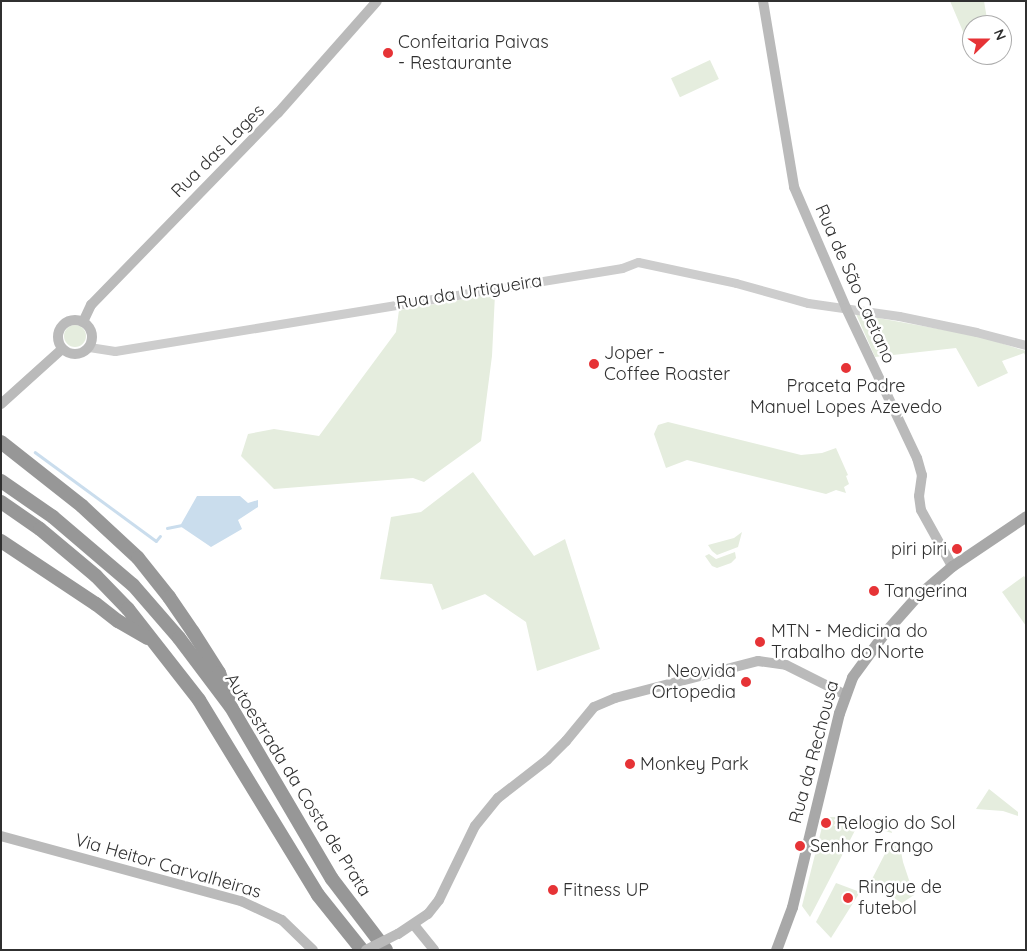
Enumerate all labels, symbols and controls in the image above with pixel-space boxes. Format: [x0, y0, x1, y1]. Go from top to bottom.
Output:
north arrow [962, 15, 1012, 65]
text: N [990, 27, 1010, 43]
place label: Confeitaria Paivas - Restaurante [398, 32, 549, 74]
marker: Confeitaria Paivas - Restaurante [382, 47, 394, 59]
street label: Rua das Lages [167, 100, 269, 202]
street label: Rua de São Caetano [810, 201, 900, 367]
street label: Rua da Urtigueira [395, 270, 543, 314]
place label: Joper - Coffee Roaster [604, 343, 730, 386]
marker: Joper - Coffee Roaster [588, 358, 600, 370]
marker: Praceta Padre Manuel Lopes Azevedo [840, 362, 852, 374]
place label: Praceta Padre Manuel Lopes Azevedo [750, 376, 942, 418]
place label: piri piri [891, 538, 947, 560]
marker: piri piri [951, 543, 963, 555]
place label: Tangerina [884, 580, 968, 602]
marker: Tangerina [868, 585, 880, 597]
place label: MTN - Medicina do Trabalho do Norte [771, 621, 928, 664]
marker: MTN - Medicina do Trabalho do Norte [753, 635, 767, 649]
place label: Neovida Ortopedia [652, 661, 736, 704]
street label: Autoestrada da Costa de Prata [220, 670, 376, 900]
marker: Neovida Ortopedia [740, 676, 752, 688]
street label: Rua da Rechousa [785, 678, 843, 826]
place label: Monkey Park [640, 753, 749, 775]
marker: Monkey Park [624, 758, 636, 770]
place label: Relogio do Sol [836, 812, 956, 834]
marker: Relogio do Sol [820, 817, 832, 829]
street label: Via Heitor Carvalheiras [72, 829, 264, 903]
place label: Senhor Frango [810, 835, 933, 857]
marker: Senhor Frango [794, 840, 806, 852]
place label: Ringue de futebol [858, 877, 942, 920]
place label: Fitness UP [563, 879, 649, 901]
marker: Fitness UP [547, 884, 559, 896]
marker: Ringue de futebol [842, 892, 854, 904]

